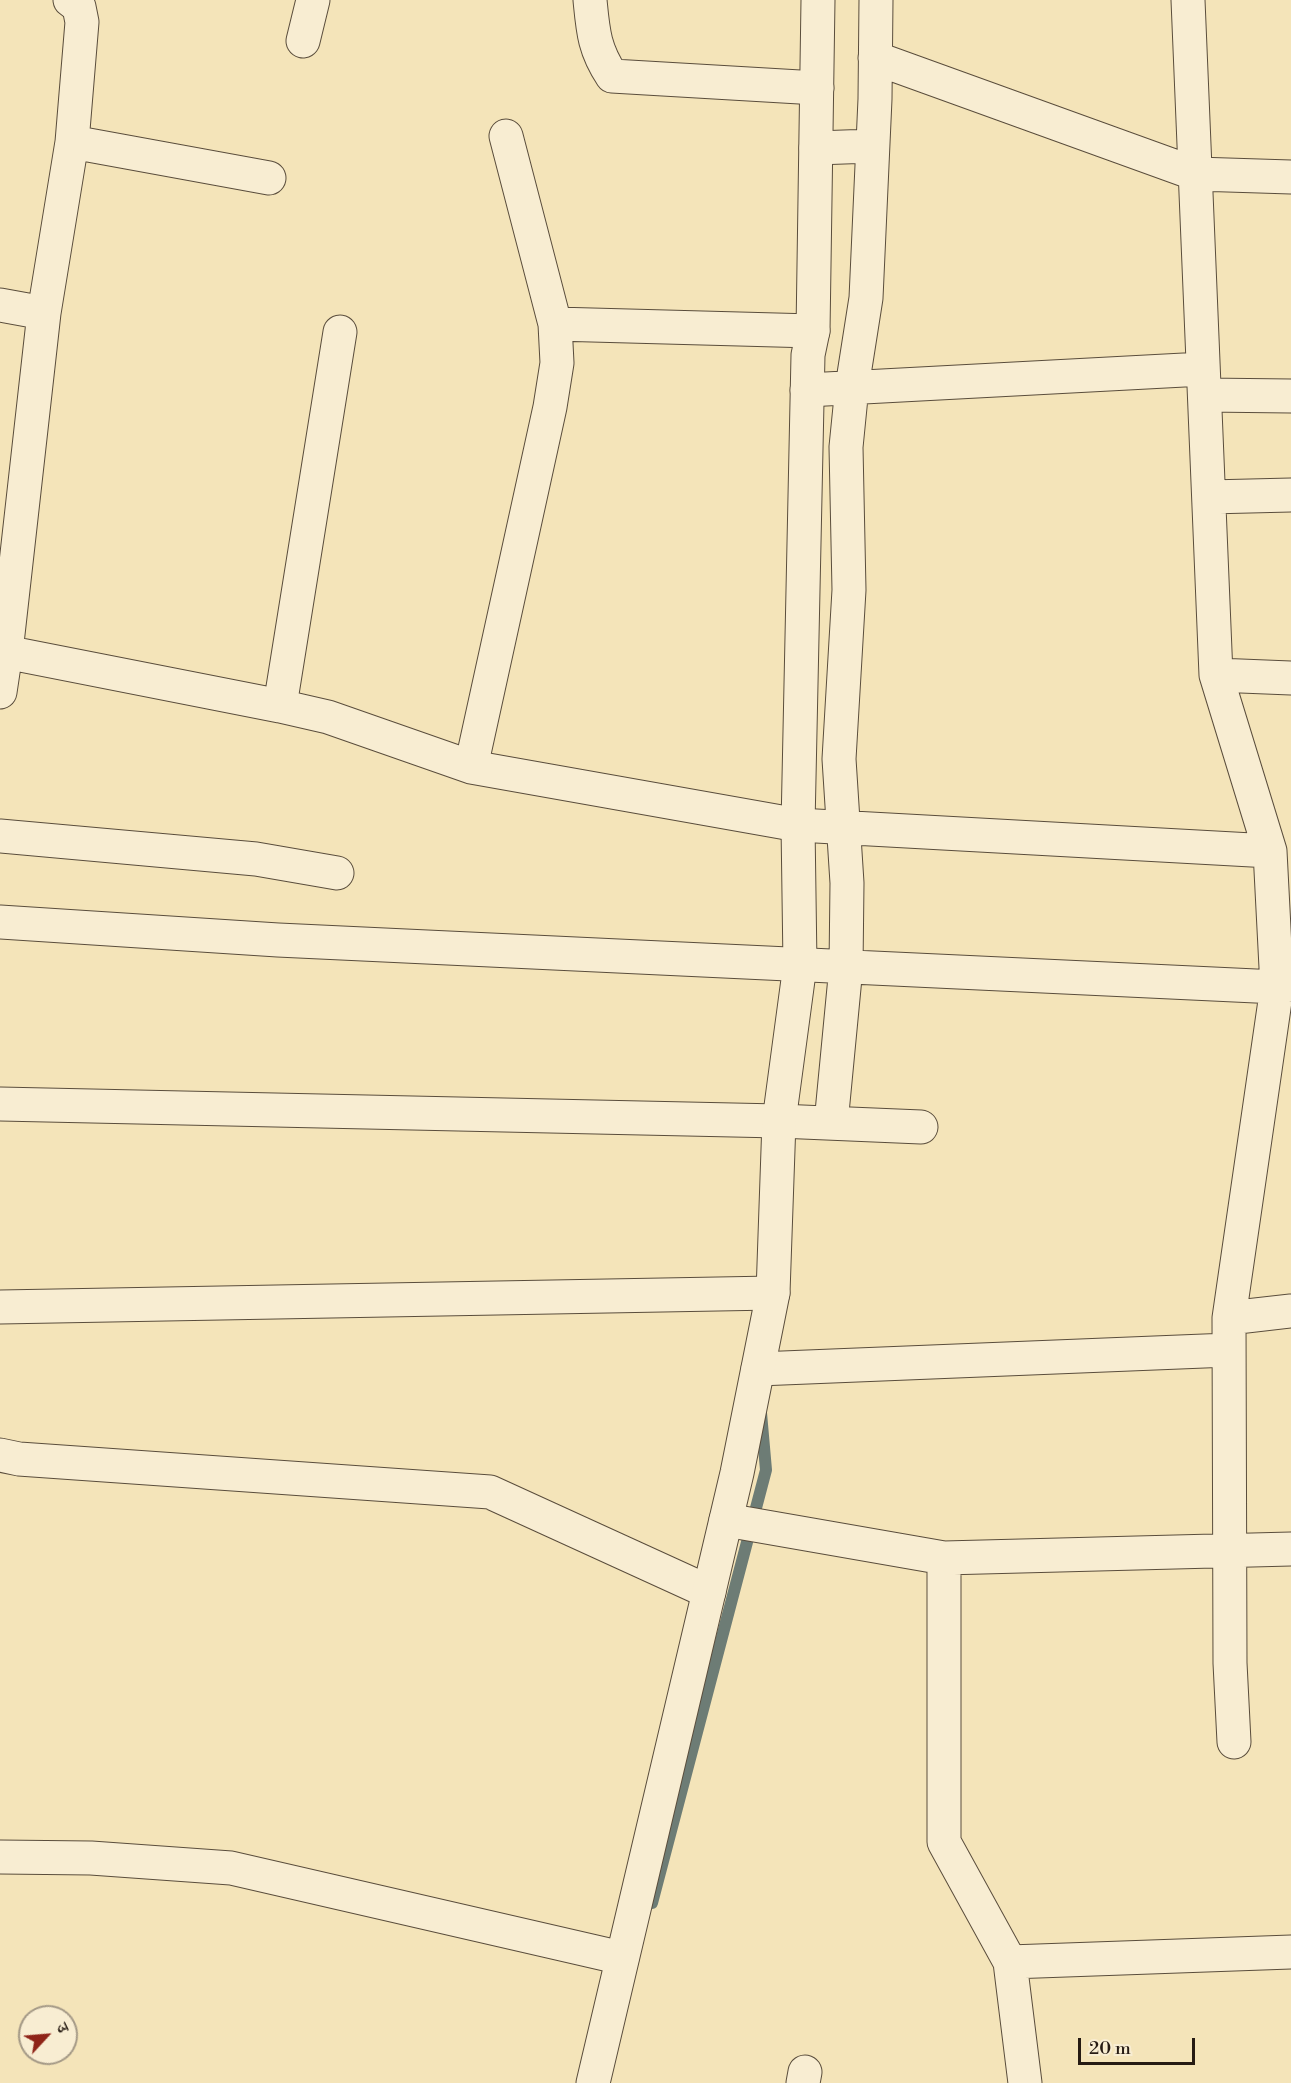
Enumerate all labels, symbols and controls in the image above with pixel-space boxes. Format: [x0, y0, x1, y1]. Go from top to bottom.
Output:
north arrow [18, 2005, 78, 2065]
text: उ [52, 2020, 73, 2036]
scale bar [1081, 2026, 1198, 2064]
text: 20 m [1089, 2037, 1131, 2060]

